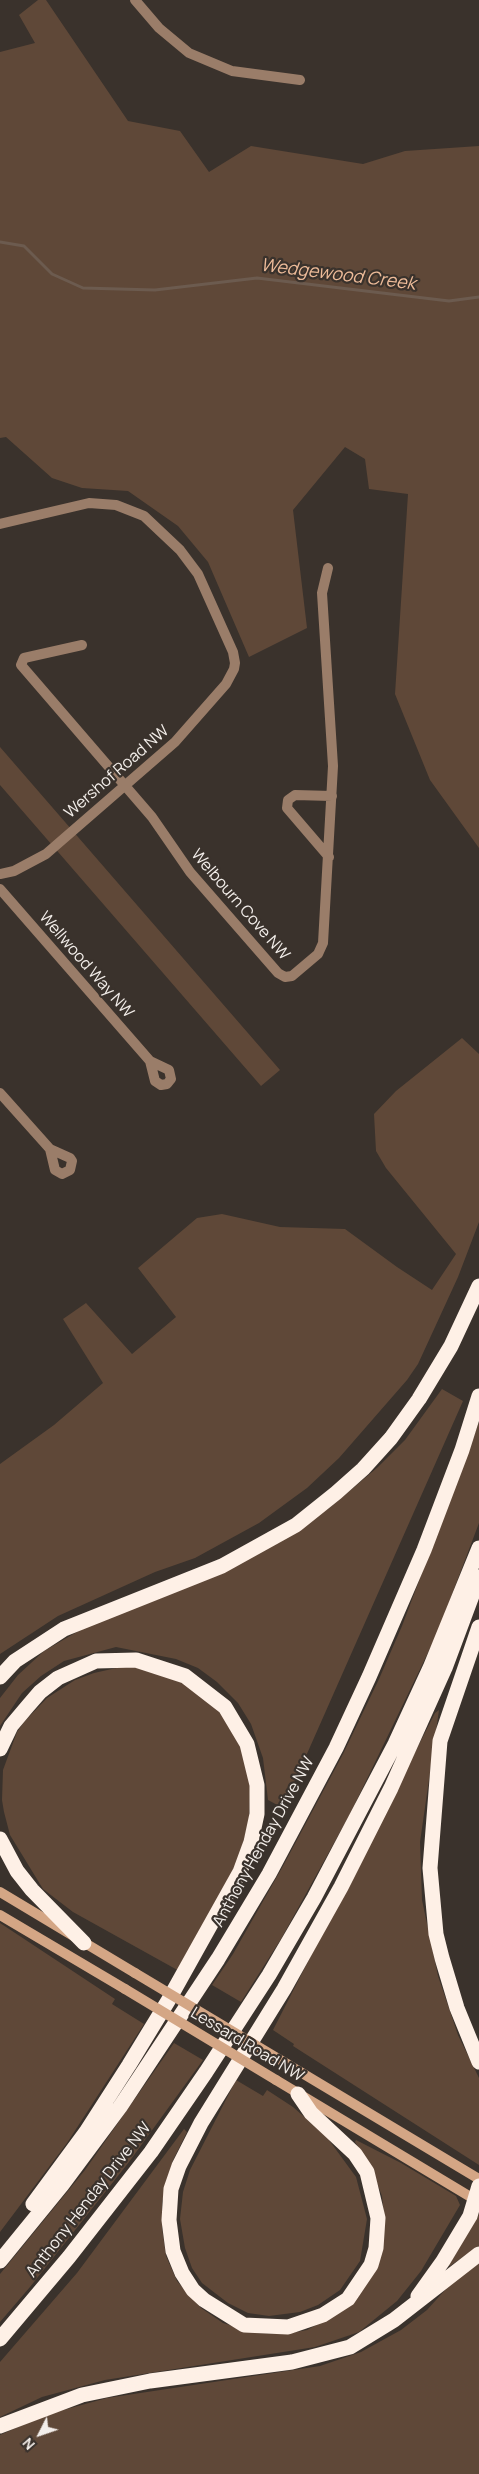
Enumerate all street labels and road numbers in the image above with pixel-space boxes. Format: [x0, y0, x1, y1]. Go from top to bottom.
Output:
street label: Wershof Road NW [61, 721, 173, 823]
street label: Welbourn Cove NW [187, 846, 293, 964]
street label: Wellwood Way NW [35, 908, 137, 1022]
street label: Anthony Henday Drive NW [209, 1754, 319, 1930]
street label: Lessard Road NW [187, 2004, 307, 2086]
street label: Anthony Henday Drive NW [23, 2119, 155, 2281]

